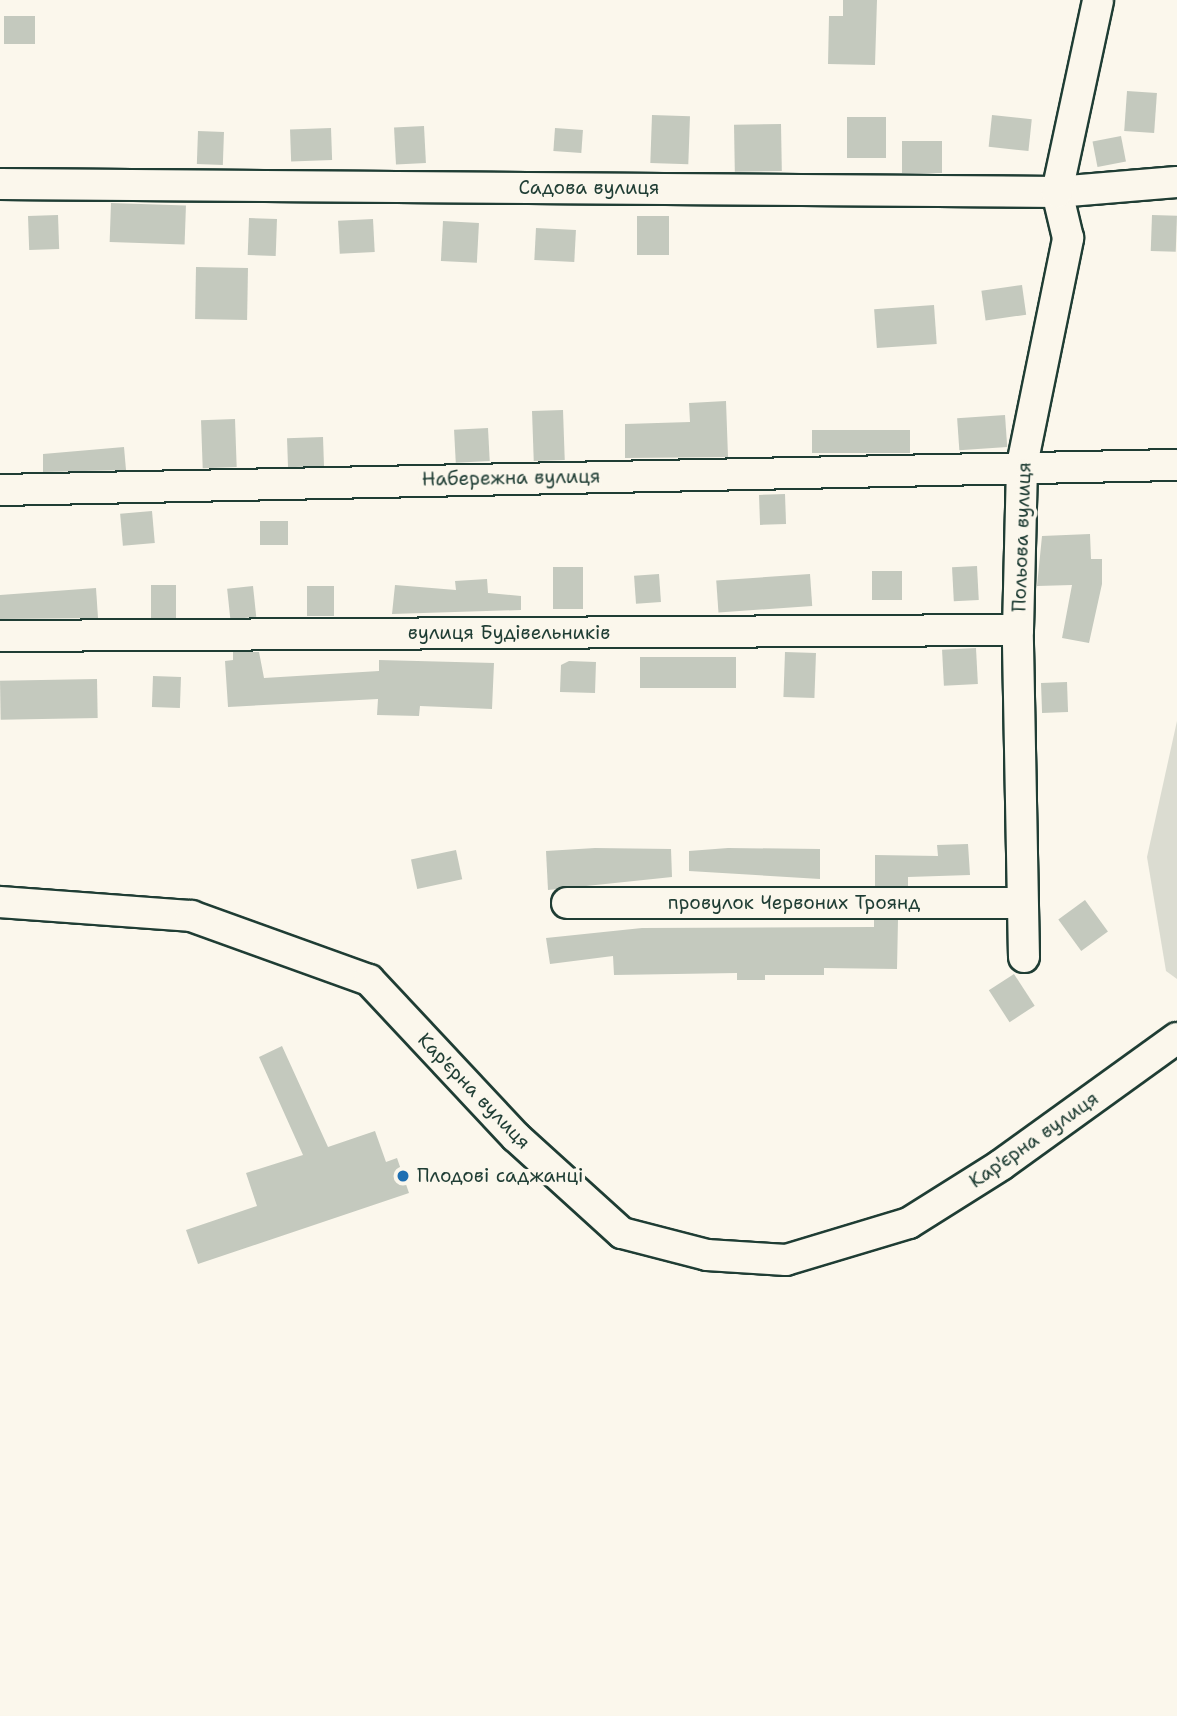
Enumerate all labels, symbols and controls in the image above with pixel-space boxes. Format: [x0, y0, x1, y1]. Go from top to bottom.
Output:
street label: Садова вулиця [518, 177, 660, 199]
street label: Польова вулиця [1008, 462, 1036, 612]
street label: Набережна вулиця [422, 465, 600, 491]
street label: вулиця Будівельників [408, 622, 610, 644]
street label: провулок Червоних Троянд [668, 892, 920, 914]
street label: Кар'єрна вулиця [413, 1028, 535, 1154]
street label: Кар'єрна вулиця [965, 1087, 1103, 1193]
place label: Плодові саджанці [417, 1165, 584, 1187]
marker: Плодові саджанці [395, 1168, 411, 1184]

